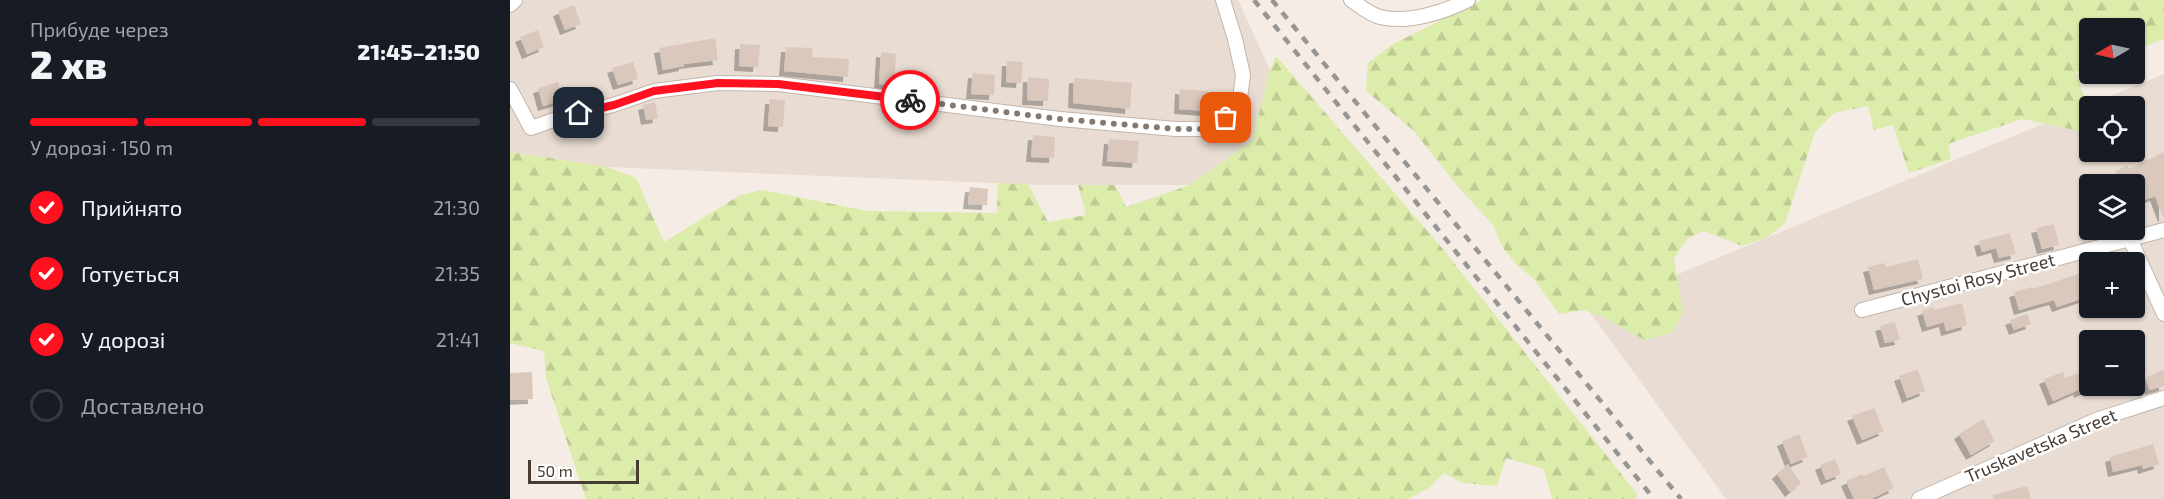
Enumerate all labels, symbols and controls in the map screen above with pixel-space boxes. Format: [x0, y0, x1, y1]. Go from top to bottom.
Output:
text: Прибуде через [30, 17, 169, 41]
north arrow [2079, 18, 2145, 84]
map controls [2079, 18, 2145, 396]
text: 21:45–21:50 [357, 38, 480, 64]
text: 2 хв [30, 40, 107, 87]
courier [880, 70, 940, 130]
icon: bike [894, 84, 927, 117]
pin [553, 87, 604, 138]
pin [1200, 92, 1251, 143]
icon: home [562, 96, 595, 129]
button: locate [2079, 96, 2145, 162]
icon: bag [1209, 101, 1242, 134]
text: У дорозі · 150 m [30, 135, 173, 159]
button: layers [2079, 174, 2145, 240]
icon: check [30, 191, 63, 224]
text: Прийнято [81, 194, 182, 220]
text: 21:30 [433, 195, 480, 219]
street label: Chystoi Rosy Street [1898, 248, 2057, 310]
button: + [2079, 252, 2145, 318]
icon: check [30, 257, 63, 290]
text: Готується [81, 260, 180, 286]
text: 21:35 [434, 261, 480, 285]
icon: check [30, 323, 63, 356]
text: У дорозі [81, 326, 165, 352]
text: 21:41 [436, 327, 480, 351]
button: − [2079, 330, 2145, 396]
text: Доставлено [81, 392, 204, 418]
street label: Truskavetska Street [1961, 403, 2120, 487]
scale bar [528, 457, 639, 484]
text: 50 m [537, 461, 573, 480]

